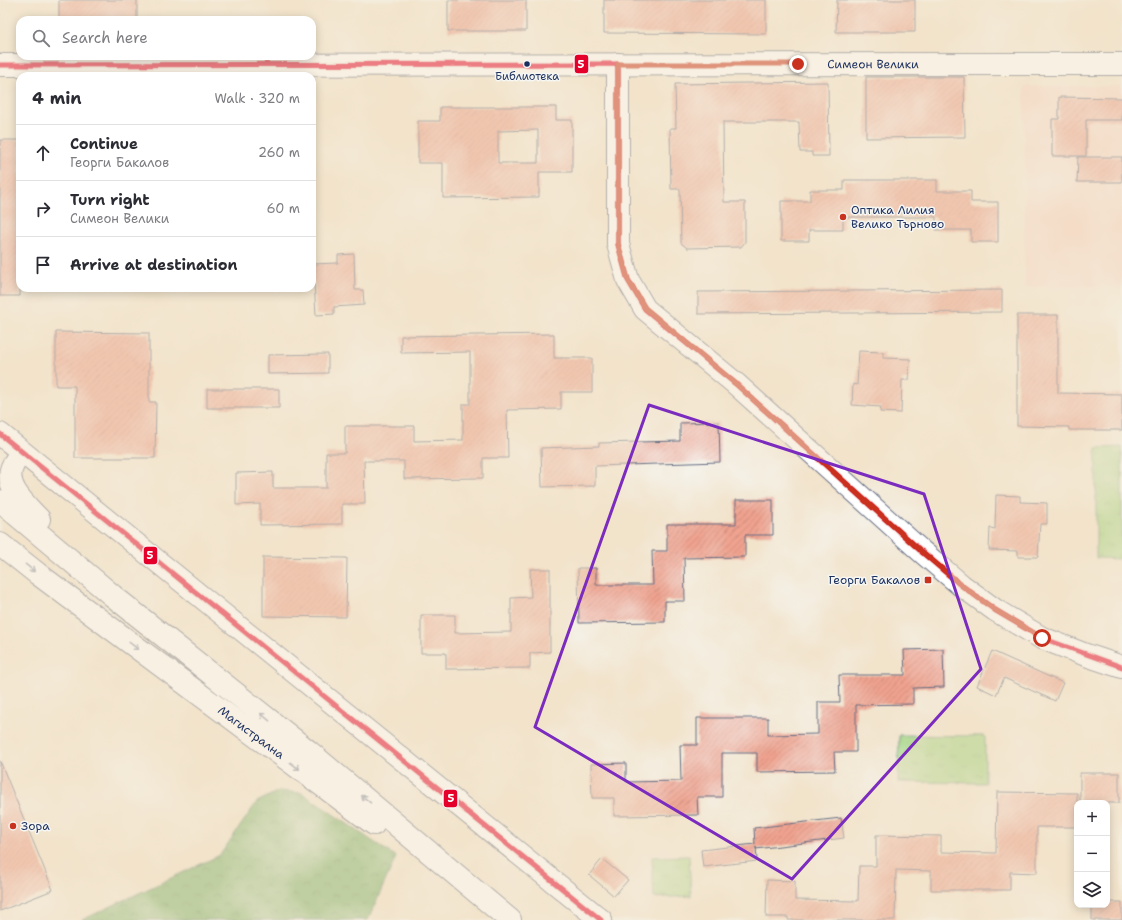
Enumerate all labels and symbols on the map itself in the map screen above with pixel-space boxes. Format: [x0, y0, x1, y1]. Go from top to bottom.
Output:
line badge: 5 [574, 54, 589, 74]
route end [789, 55, 807, 73]
street label: Симеон Велики [827, 56, 919, 72]
text: 5 [578, 57, 585, 72]
marker: Библиотека [522, 59, 532, 69]
place label: Библиотека [495, 69, 559, 84]
place label: Оптика Лилия Велико Търново [851, 202, 944, 232]
marker: Оптика Лилия Велико Търново [838, 212, 848, 222]
line badge: 5 [143, 546, 158, 565]
text: 5 [147, 548, 154, 563]
one-way arrow [25, 564, 36, 573]
place label: Георги Бакалов [829, 572, 920, 588]
marker: Георги Бакалов [923, 575, 933, 585]
route start [1033, 629, 1051, 647]
one-way arrow [129, 642, 140, 650]
street label: Магистрална [214, 702, 288, 763]
one-way arrow [260, 712, 271, 721]
one-way arrow [289, 761, 300, 770]
line badge: 5 [443, 789, 458, 808]
text: 5 [448, 791, 455, 806]
one-way arrow [360, 795, 371, 804]
place label: Зора [21, 818, 50, 834]
marker: Зора [8, 821, 18, 831]

